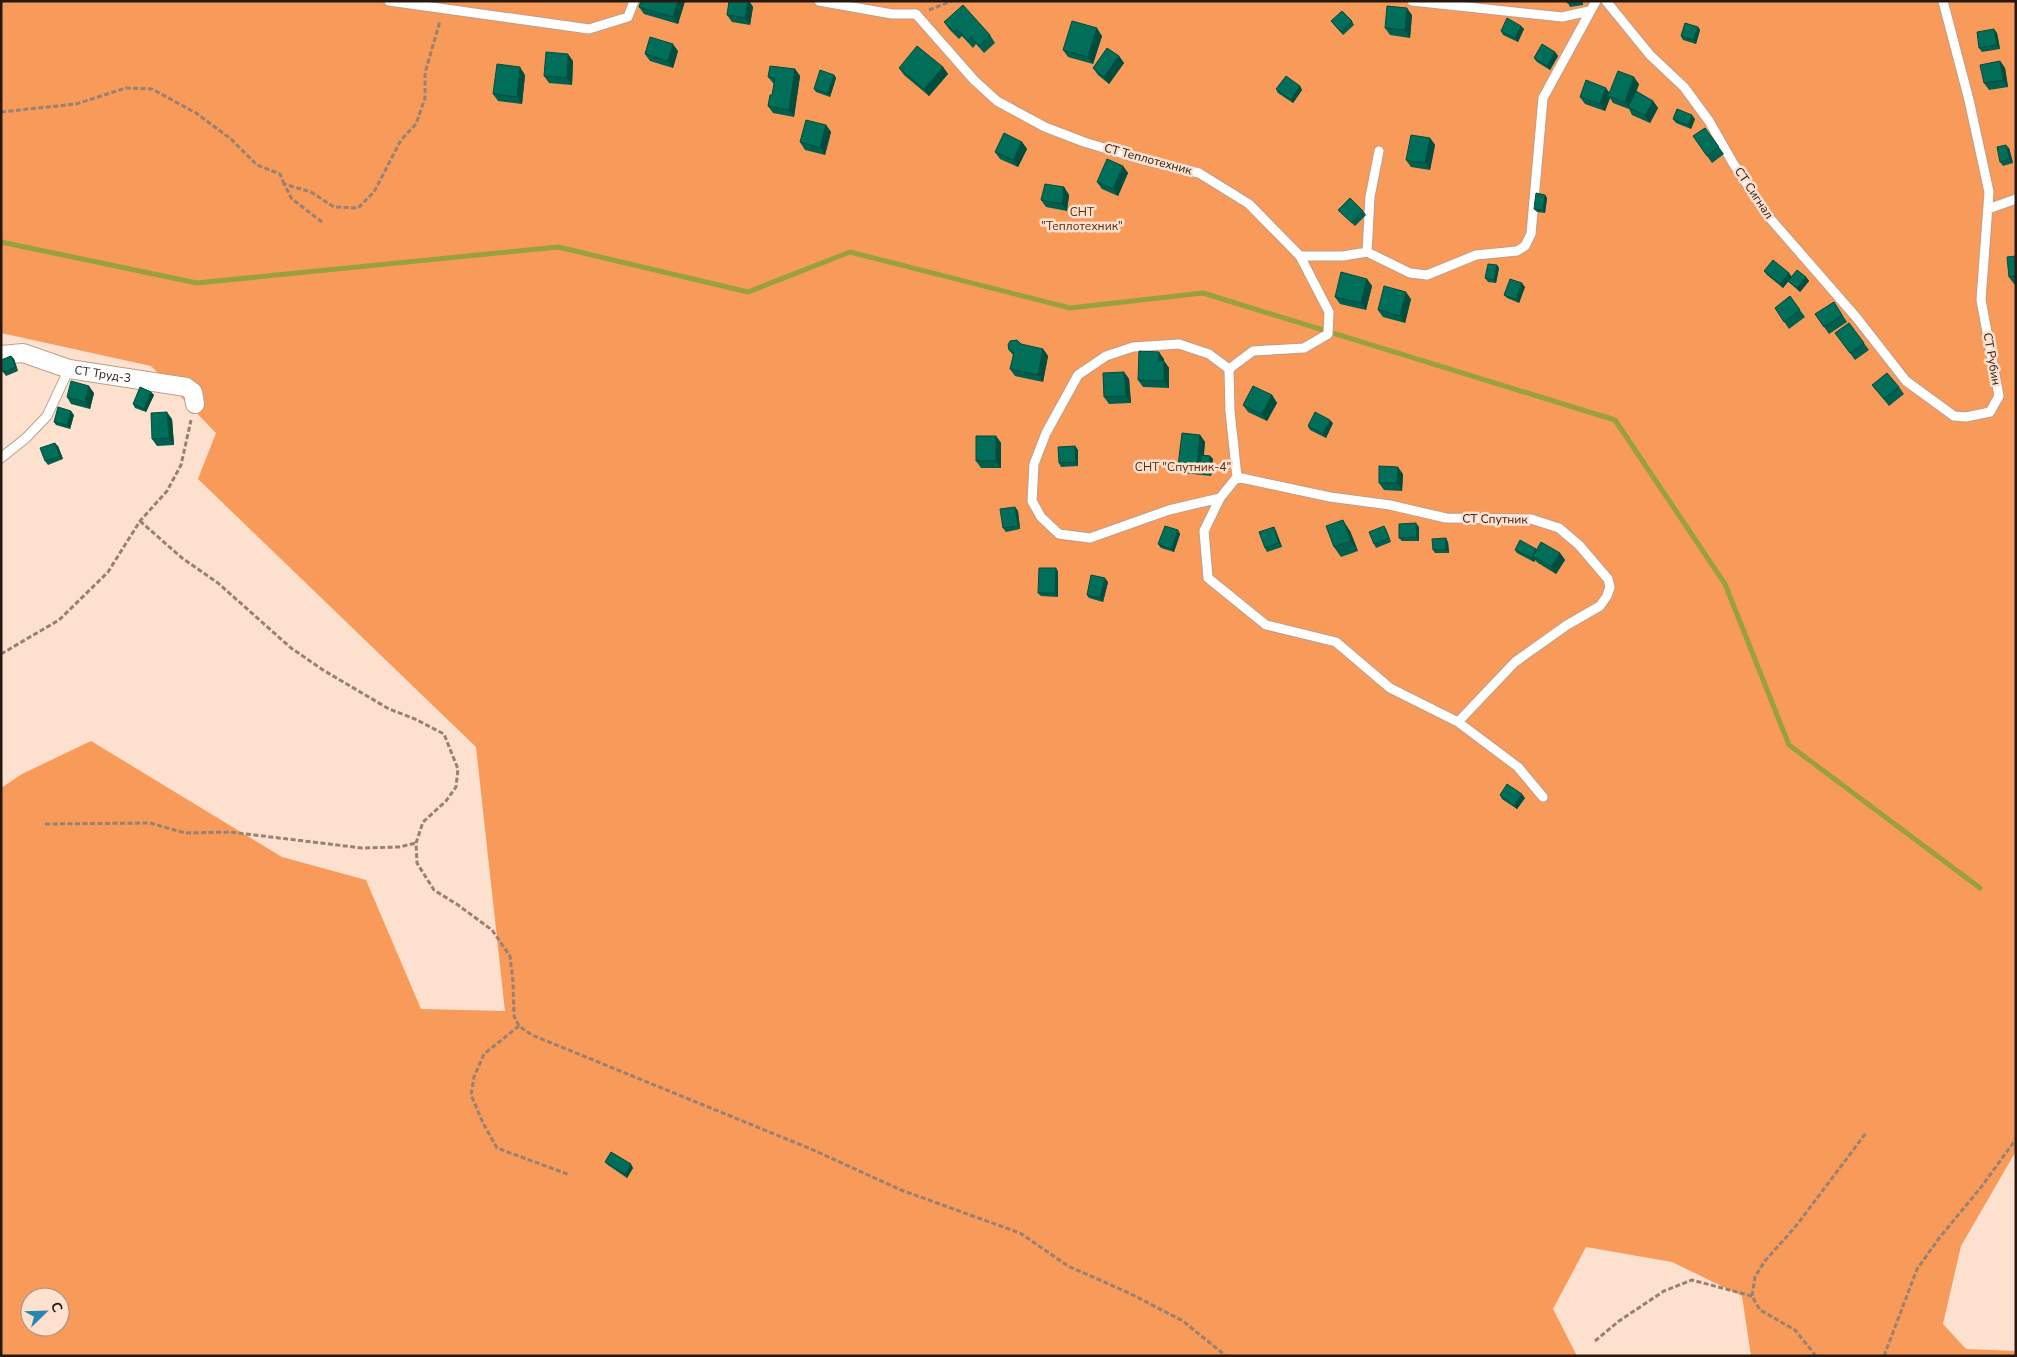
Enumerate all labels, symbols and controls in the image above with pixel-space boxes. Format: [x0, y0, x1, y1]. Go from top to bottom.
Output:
street label: СТ Теплотехник [1102, 140, 1194, 179]
street label: СТ Сигнал [1731, 164, 1777, 222]
park label: СНТ "Теплотехник" [1041, 204, 1123, 234]
street label: СТ Рубин [1980, 332, 2004, 386]
street label: СТ Труд-3 [74, 362, 132, 386]
park label: СНТ "Спутник-4" [1135, 459, 1231, 475]
street label: СТ Спутник [1462, 510, 1529, 528]
north arrow [20, 1287, 70, 1337]
text: С [46, 1299, 67, 1316]

